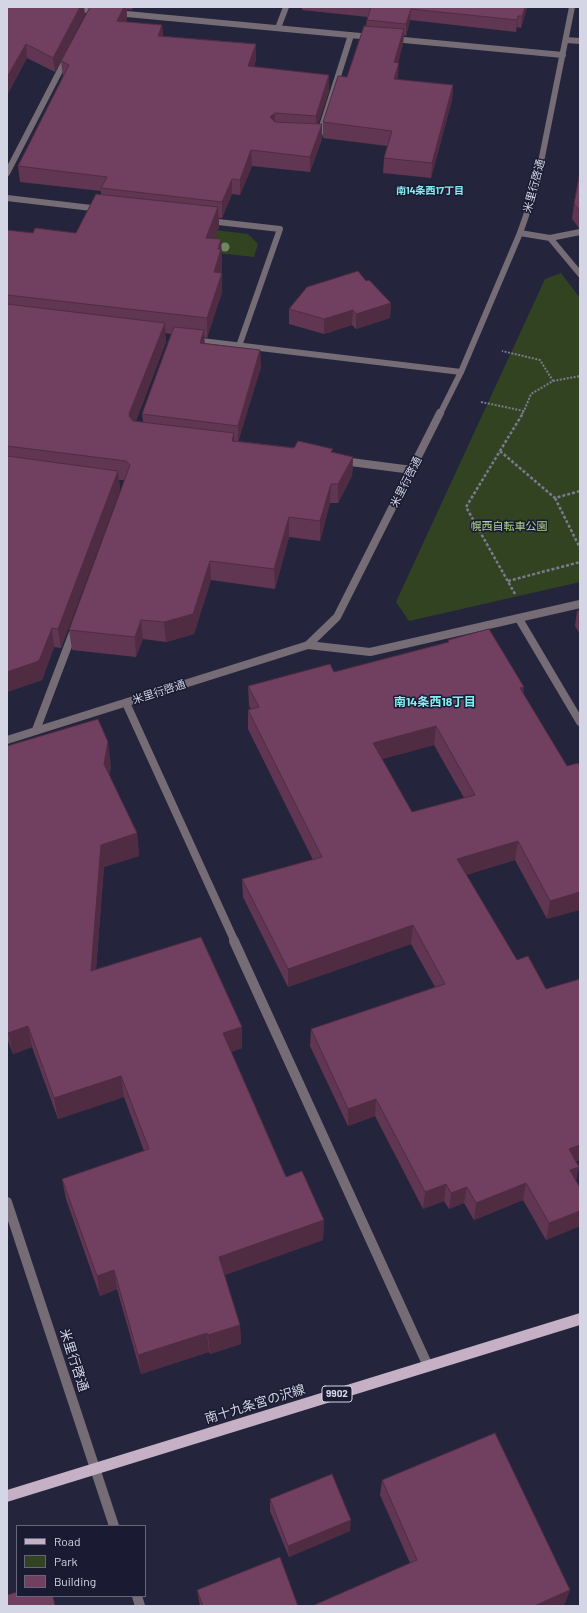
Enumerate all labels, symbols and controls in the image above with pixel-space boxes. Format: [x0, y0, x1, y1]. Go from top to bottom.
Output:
street label: 米里行啓通 [521, 158, 547, 214]
district label: 南14条西17丁目 [396, 185, 464, 197]
street label: 米里行啓通 [388, 455, 424, 509]
park label: 幌西自転車公園 [471, 519, 547, 533]
street label: 米里行啓通 [131, 677, 187, 707]
district label: 南14条西18丁目 [394, 695, 476, 709]
street label: 米里行啓通 [57, 1327, 91, 1393]
street label: 南十九条宮の沢線 [203, 1381, 307, 1427]
road number: 9902 [322, 1386, 352, 1402]
legend [16, 1525, 146, 1597]
text: Road [54, 1534, 81, 1548]
text: Park [54, 1554, 78, 1568]
text: Building [54, 1574, 96, 1588]

